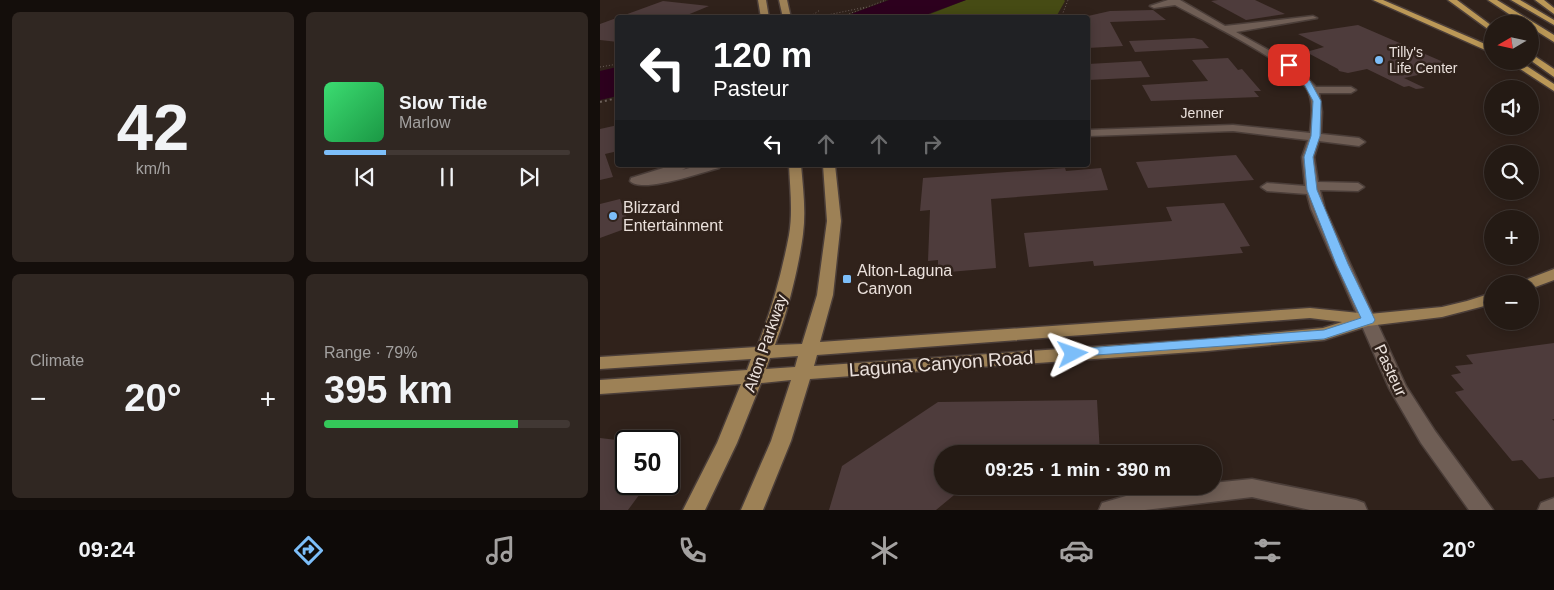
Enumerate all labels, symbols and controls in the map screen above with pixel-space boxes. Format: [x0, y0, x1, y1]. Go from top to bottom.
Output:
north arrow [1484, 15, 1539, 70]
map controls [1484, 15, 1539, 330]
icon: left [630, 35, 695, 100]
text: 120 m [713, 35, 812, 74]
pin [1268, 44, 1310, 86]
place label: Tilly's Life Center [1389, 44, 1458, 76]
icon: arrive [1275, 51, 1303, 79]
marker: Tilly's Life Center [1373, 54, 1385, 66]
text: Pasteur [713, 76, 789, 101]
button: sound [1484, 80, 1539, 135]
text: 42 [117, 91, 189, 164]
text: Slow Tide [399, 92, 487, 113]
street label: Jenner [1181, 105, 1224, 121]
text: Marlow [399, 114, 451, 131]
icon: left [759, 130, 787, 158]
icon: ahead [812, 130, 840, 158]
icon: ahead [865, 130, 893, 158]
icon: right [918, 130, 946, 158]
button: search [1484, 145, 1539, 200]
text: km/h [136, 160, 170, 177]
icon: previous [351, 163, 379, 191]
icon: pause [433, 163, 461, 191]
icon: next [515, 163, 543, 191]
place label: Blizzard Entertainment [623, 199, 723, 234]
marker: Blizzard Entertainment [607, 210, 619, 222]
button: + [1484, 210, 1539, 265]
place label: Alton-Laguna Canyon [857, 262, 952, 297]
marker: Alton-Laguna Canyon [841, 273, 853, 285]
button: − [1484, 275, 1539, 330]
street label: Alton Parkway [741, 292, 790, 394]
position arrow [1046, 327, 1098, 379]
street label: Pasteur [1371, 342, 1410, 399]
text: Range · 79% [324, 344, 417, 361]
street label: Laguna Canyon Road [848, 347, 1034, 380]
text: Climate [30, 352, 84, 369]
text: 395 km [324, 369, 453, 411]
text: 20° [124, 377, 182, 419]
text: − [30, 383, 46, 414]
text: + [260, 383, 276, 414]
speed limit sign: 50 [615, 430, 680, 495]
text: 09:25 · 1 min · 390 m [985, 459, 1171, 480]
icon: directions [291, 533, 326, 568]
icon: music [483, 533, 518, 568]
icon: phone [675, 533, 710, 568]
icon: climate [867, 533, 902, 568]
icon: car [1059, 533, 1094, 568]
icon: filters [1250, 533, 1285, 568]
text: 09:24 [78, 537, 135, 562]
text: 20° [1442, 537, 1476, 562]

